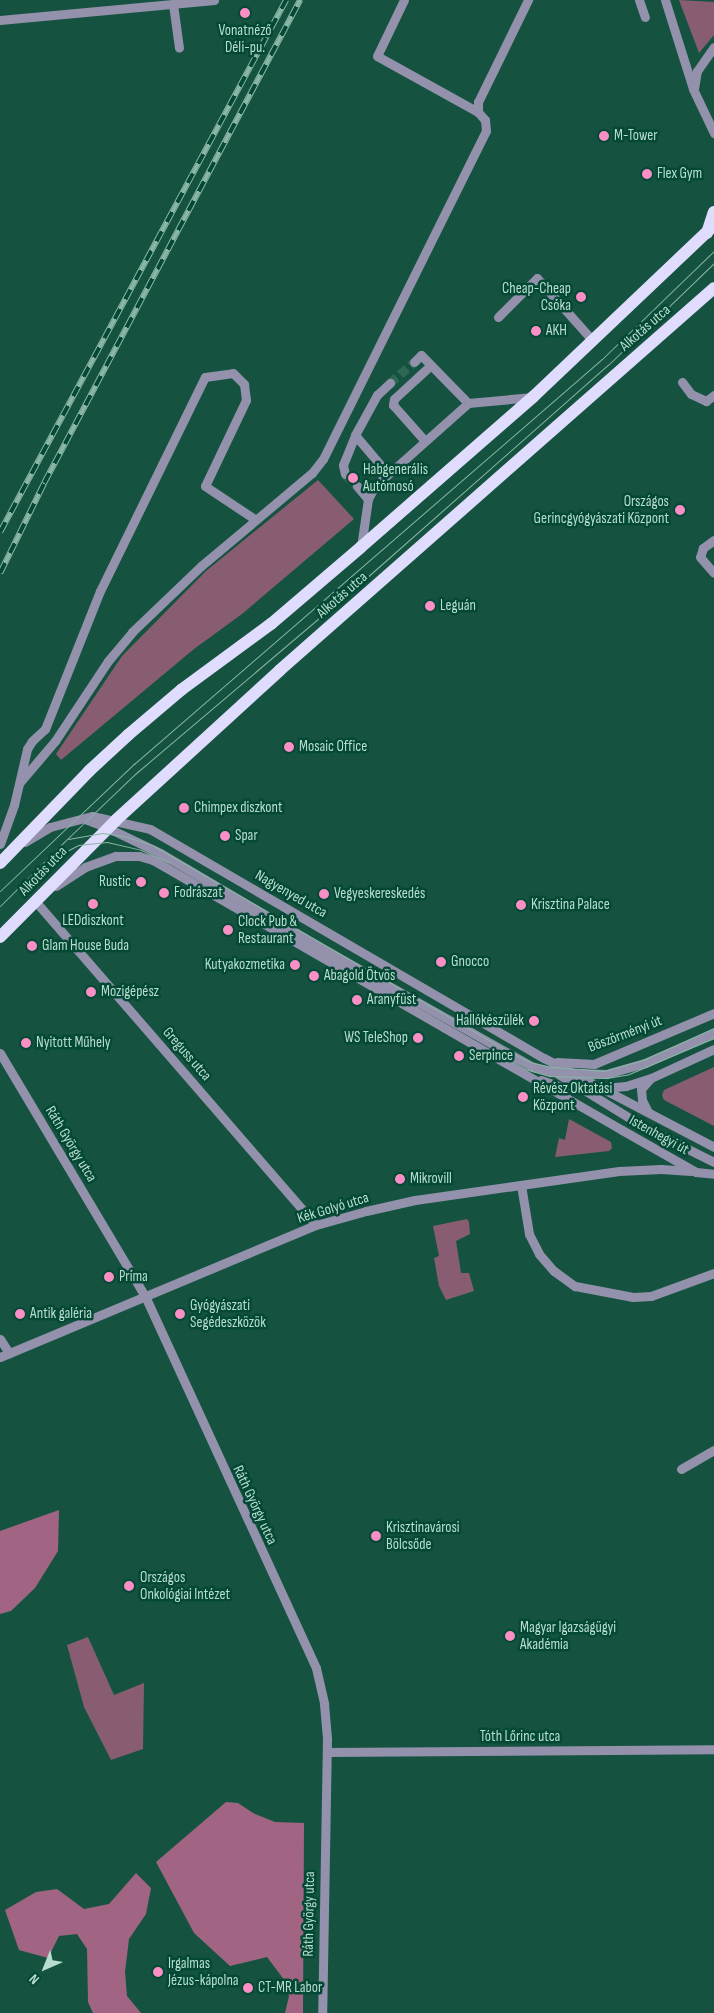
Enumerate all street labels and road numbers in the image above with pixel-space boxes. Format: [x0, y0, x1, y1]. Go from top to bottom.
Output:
street label: Alkotás utca [616, 301, 674, 355]
street label: Alkotás utca [313, 568, 371, 622]
street label: Alkotás utca [15, 843, 71, 899]
street label: Nagyenyed utca [252, 866, 330, 922]
street label: Böszörményi út [586, 1012, 664, 1056]
street label: Greguss utca [159, 1024, 215, 1084]
street label: Ráth György utca [41, 1103, 101, 1185]
street label: Istenhegyi út [626, 1111, 692, 1159]
street label: Kék Golyó utca [295, 1189, 371, 1227]
street label: Ráth György utca [229, 1463, 281, 1547]
street label: Tóth Lőrinc utca [480, 1728, 560, 1746]
street label: Ráth György utca [299, 1871, 319, 1957]

